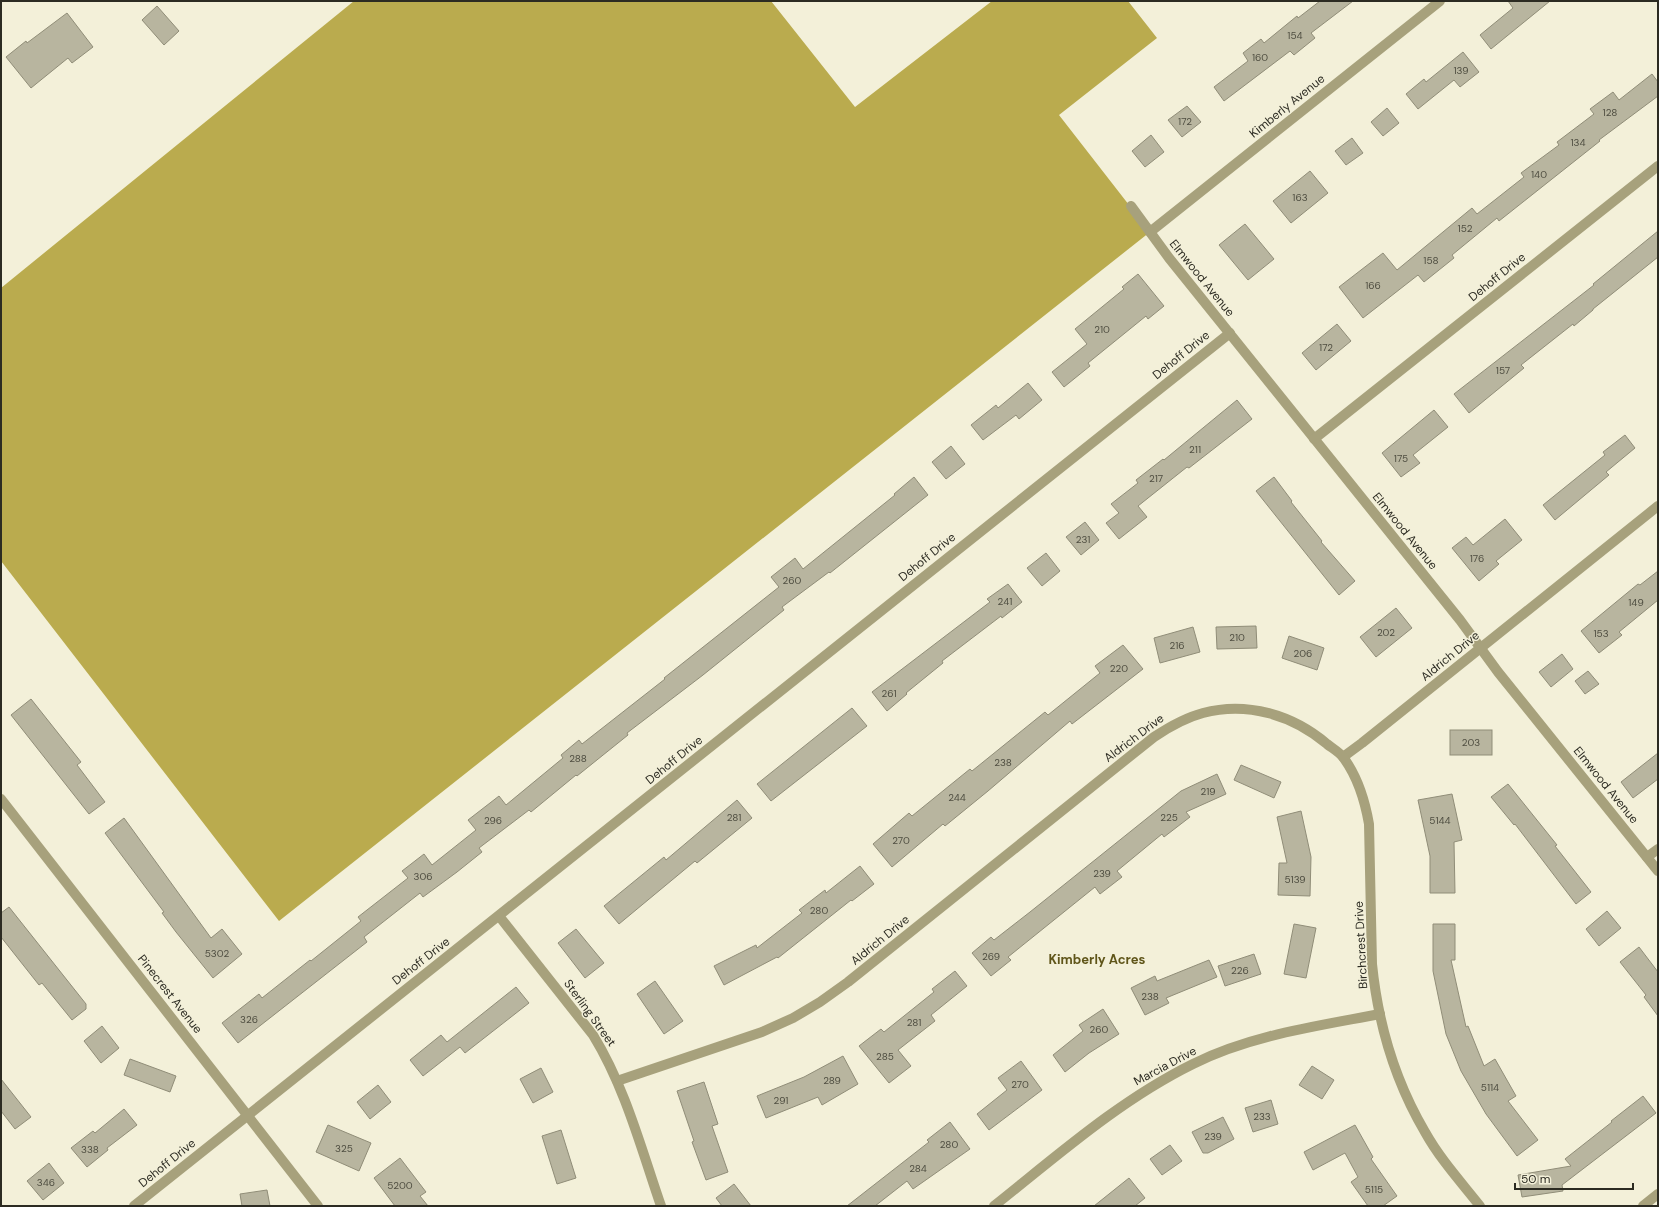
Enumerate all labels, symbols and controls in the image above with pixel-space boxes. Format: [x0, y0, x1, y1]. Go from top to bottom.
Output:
house number: 154 [1287, 29, 1303, 42]
house number: 160 [1252, 51, 1268, 64]
house number: 139 [1453, 64, 1469, 77]
street label: Kimberly Avenue [1246, 71, 1328, 141]
house number: 128 [1603, 106, 1617, 119]
house number: 172 [1178, 115, 1192, 128]
house number: 134 [1570, 136, 1586, 149]
house number: 140 [1531, 168, 1547, 181]
house number: 163 [1292, 191, 1308, 204]
house number: 152 [1458, 222, 1473, 235]
street label: Elmwood Avenue [1166, 236, 1238, 320]
street label: Dehoff Drive [1465, 249, 1529, 305]
house number: 158 [1423, 254, 1439, 267]
house number: 166 [1365, 279, 1381, 292]
house number: 210 [1094, 323, 1110, 336]
street label: Dehoff Drive [1149, 327, 1213, 383]
house number: 172 [1319, 341, 1333, 354]
house number: 157 [1496, 364, 1510, 377]
house number: 211 [1189, 443, 1201, 456]
house number: 175 [1394, 452, 1408, 465]
house number: 217 [1149, 472, 1163, 485]
street label: Elmwood Avenue [1369, 489, 1441, 573]
street label: Dehoff Drive [895, 529, 959, 585]
house number: 231 [1076, 533, 1090, 546]
house number: 176 [1470, 552, 1484, 565]
house number: 260 [783, 574, 802, 587]
house number: 241 [998, 595, 1012, 608]
house number: 149 [1628, 596, 1644, 609]
house number: 202 [1377, 626, 1395, 639]
street label: Aldrich Drive [1417, 627, 1483, 685]
house number: 153 [1593, 627, 1609, 640]
house number: 210 [1229, 631, 1245, 644]
house number: 216 [1169, 639, 1185, 652]
house number: 206 [1294, 647, 1312, 660]
house number: 220 [1110, 662, 1128, 675]
house number: 261 [881, 687, 897, 700]
street label: Aldrich Drive [1101, 710, 1167, 766]
street label: Dehoff Drive [642, 732, 706, 788]
house number: 203 [1462, 736, 1480, 749]
street label: Elmwood Avenue [1570, 743, 1642, 827]
house number: 288 [569, 752, 587, 765]
house number: 238 [994, 756, 1012, 769]
house number: 219 [1200, 785, 1216, 798]
house number: 244 [948, 791, 966, 804]
house number: 281 [727, 811, 741, 824]
house number: 225 [1160, 811, 1178, 824]
house number: 296 [484, 814, 502, 827]
house number: 5144 [1429, 814, 1451, 827]
house number: 270 [892, 834, 910, 847]
house number: 239 [1093, 867, 1111, 880]
house number: 306 [413, 870, 433, 883]
house number: 5139 [1284, 873, 1306, 886]
street label: Birchcrest Drive [1351, 900, 1371, 989]
house number: 280 [810, 904, 828, 917]
street label: Aldrich Drive [847, 911, 913, 969]
street label: Dehoff Drive [389, 933, 453, 989]
house number: 5302 [205, 947, 229, 960]
house number: 269 [982, 950, 1000, 963]
street label: Pinecrest Avenue [134, 951, 206, 1037]
district label: Kimberly Acres [1048, 951, 1146, 968]
house number: 226 [1231, 964, 1249, 977]
street label: Sterling Street [560, 976, 620, 1050]
house number: 238 [1141, 990, 1159, 1003]
house number: 326 [240, 1013, 258, 1026]
house number: 281 [907, 1016, 921, 1029]
house number: 260 [1090, 1023, 1109, 1036]
street label: Marcia Drive [1131, 1043, 1199, 1089]
house number: 285 [876, 1050, 894, 1063]
house number: 289 [823, 1074, 841, 1087]
house number: 270 [1011, 1078, 1029, 1091]
house number: 5114 [1481, 1081, 1499, 1094]
house number: 291 [774, 1094, 788, 1107]
house number: 233 [1253, 1110, 1271, 1123]
house number: 239 [1204, 1130, 1222, 1143]
street label: Dehoff Drive [135, 1135, 199, 1191]
house number: 280 [940, 1138, 958, 1151]
house number: 325 [335, 1142, 353, 1155]
house number: 338 [81, 1143, 99, 1156]
house number: 284 [909, 1162, 927, 1175]
scale bar [1515, 1165, 1633, 1191]
text: 50 m [1521, 1171, 1550, 1187]
house number: 346 [37, 1176, 55, 1189]
house number: 5200 [387, 1179, 413, 1192]
house number: 5115 [1365, 1183, 1383, 1196]

